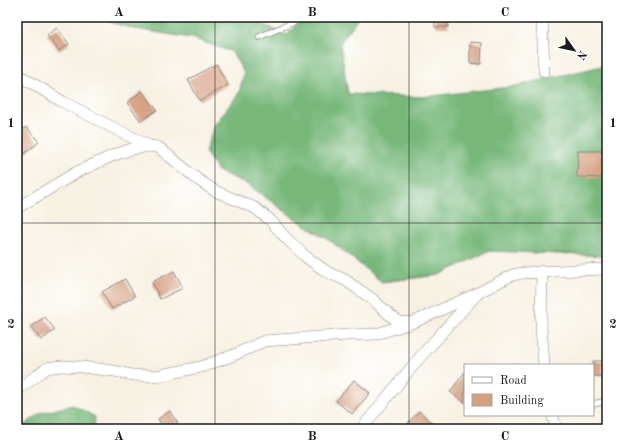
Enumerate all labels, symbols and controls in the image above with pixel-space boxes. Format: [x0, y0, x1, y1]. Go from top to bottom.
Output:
text: A [114, 6, 124, 19]
text: B [307, 6, 317, 19]
text: C [501, 6, 509, 19]
north arrow [554, 30, 594, 70]
text: N [574, 48, 588, 62]
text: 1 [7, 117, 15, 130]
text: 1 [609, 117, 617, 130]
text: 2 [7, 318, 15, 331]
text: 2 [609, 318, 617, 331]
legend [464, 364, 594, 416]
text: Road [500, 375, 527, 387]
text: Building [500, 395, 544, 407]
text: A [114, 430, 124, 443]
text: B [307, 430, 317, 443]
text: C [501, 430, 509, 443]

